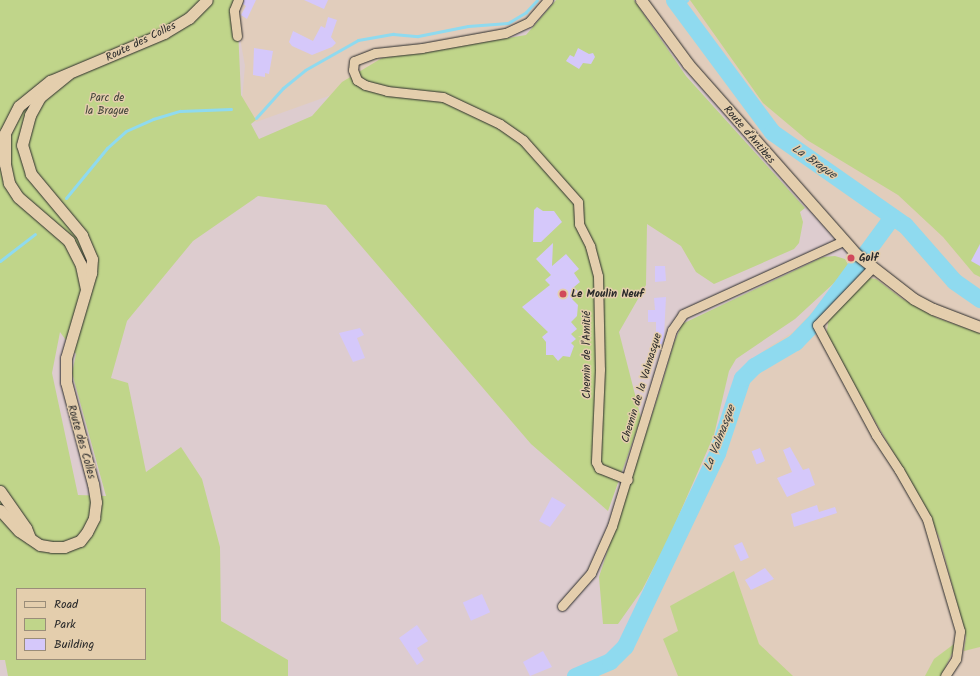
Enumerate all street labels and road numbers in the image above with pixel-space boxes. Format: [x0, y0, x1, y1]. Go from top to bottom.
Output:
street label: Route des Colles [104, 19, 178, 65]
street label: Route d'Antibes [720, 103, 778, 167]
street label: Chemin de l'Amitié [580, 311, 594, 399]
street label: Chemin de la Valmasque [619, 332, 665, 444]
street label: Route des Colles [64, 403, 98, 481]

